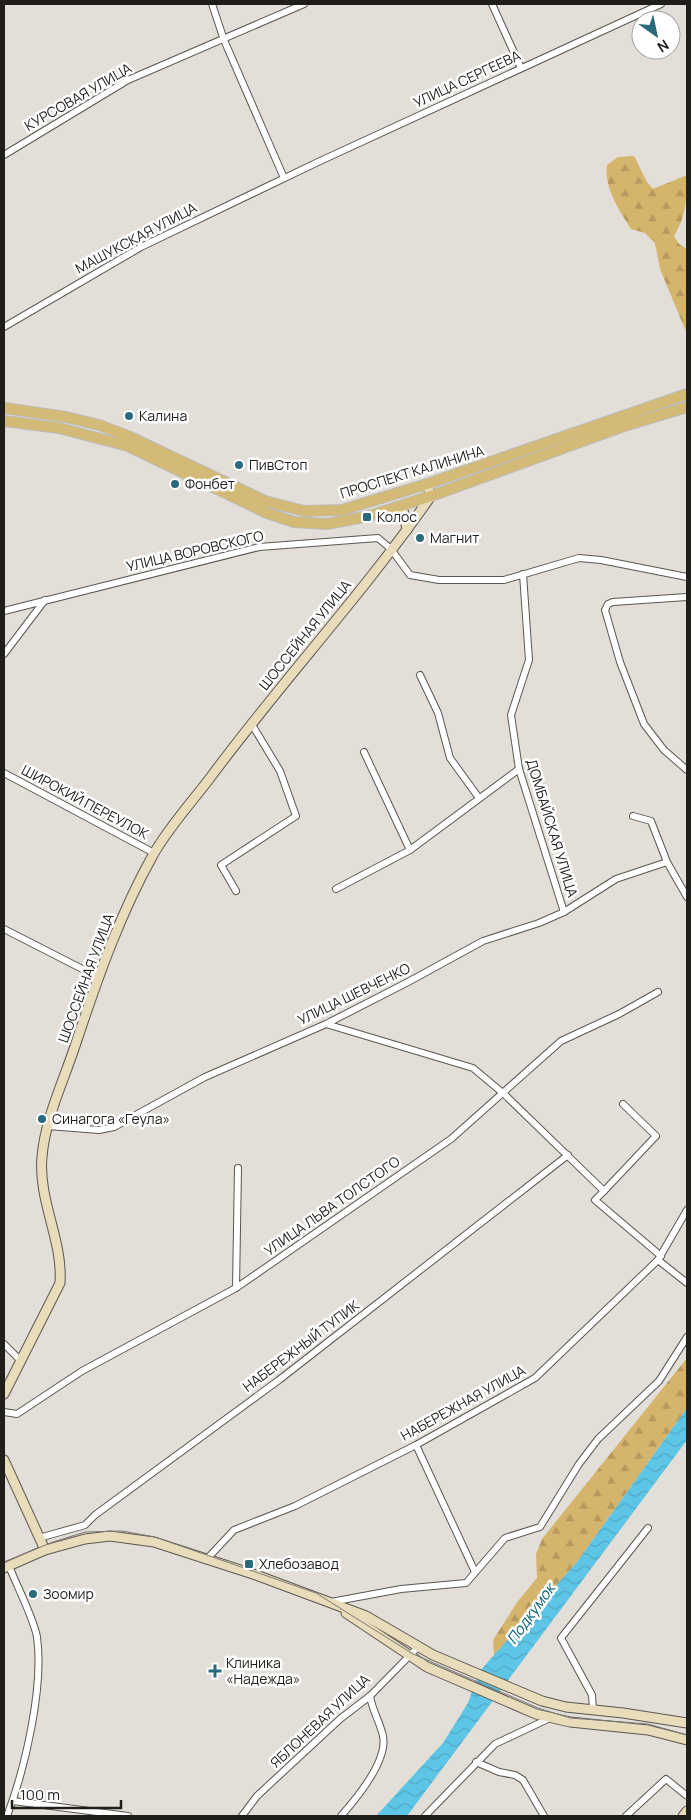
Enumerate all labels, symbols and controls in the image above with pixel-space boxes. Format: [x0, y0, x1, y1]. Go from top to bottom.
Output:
north arrow [631, 10, 681, 60]
text: N [654, 36, 673, 57]
street label: УЛИЦА СЕРГЕЕВА [410, 45, 524, 112]
street label: КУРСОВАЯ УЛИЦА [21, 58, 135, 135]
street label: МАШУКСКАЯ УЛИЦА [72, 197, 200, 278]
place label: Калина [139, 406, 187, 425]
marker: Калина [123, 410, 135, 422]
street label: ПРОСПЕКТ КАЛИНИНА [338, 441, 486, 502]
place label: ПивСтоп [249, 455, 307, 474]
marker: ПивСтоп [233, 459, 245, 471]
place label: Фонбет [185, 474, 235, 493]
marker: Фонбет [169, 478, 181, 490]
place label: Колос [377, 507, 417, 526]
marker: Колос [361, 511, 373, 523]
street label: УЛИЦА ВОРОВСКОГО [124, 525, 265, 576]
place label: Магнит [430, 528, 479, 547]
marker: Магнит [414, 532, 426, 544]
street label: ШОССЕЙНАЯ УЛИЦА [254, 576, 355, 694]
street label: ДОМБАЙСКАЯ УЛИЦА [522, 756, 583, 899]
street label: ШИРОКИЙ ПЕРЕУЛОК [18, 760, 153, 843]
street label: ШОССЕЙНАЯ УЛИЦА [53, 910, 118, 1045]
street label: УЛИЦА ШЕВЧЕНКО [294, 958, 413, 1029]
place label: Синагога «Геула» [52, 1109, 170, 1128]
marker: Синагога «Геула» [36, 1113, 48, 1125]
street label: УЛИЦА ЛЬВА ТОЛСТОГО [260, 1151, 403, 1260]
street label: НАБЕРЕЖНЫЙ ТУПИК [239, 1295, 363, 1396]
street label: НАБЕРЕЖНАЯ УЛИЦА [397, 1360, 529, 1445]
place label: Хлебозавод [259, 1554, 339, 1573]
marker: Хлебозавод [243, 1558, 255, 1570]
water label: Подкумок [501, 1577, 561, 1648]
place label: Зоомир [43, 1584, 94, 1603]
marker: Зоомир [27, 1588, 39, 1600]
place label: Клиника «Надежда» [226, 1653, 300, 1688]
marker: Клиника «Надежда» [208, 1664, 222, 1678]
street label: ЯБЛОНЕВАЯ УЛИЦА [266, 1669, 374, 1772]
scale bar [12, 1778, 121, 1810]
text: 100 m [20, 1784, 60, 1805]

